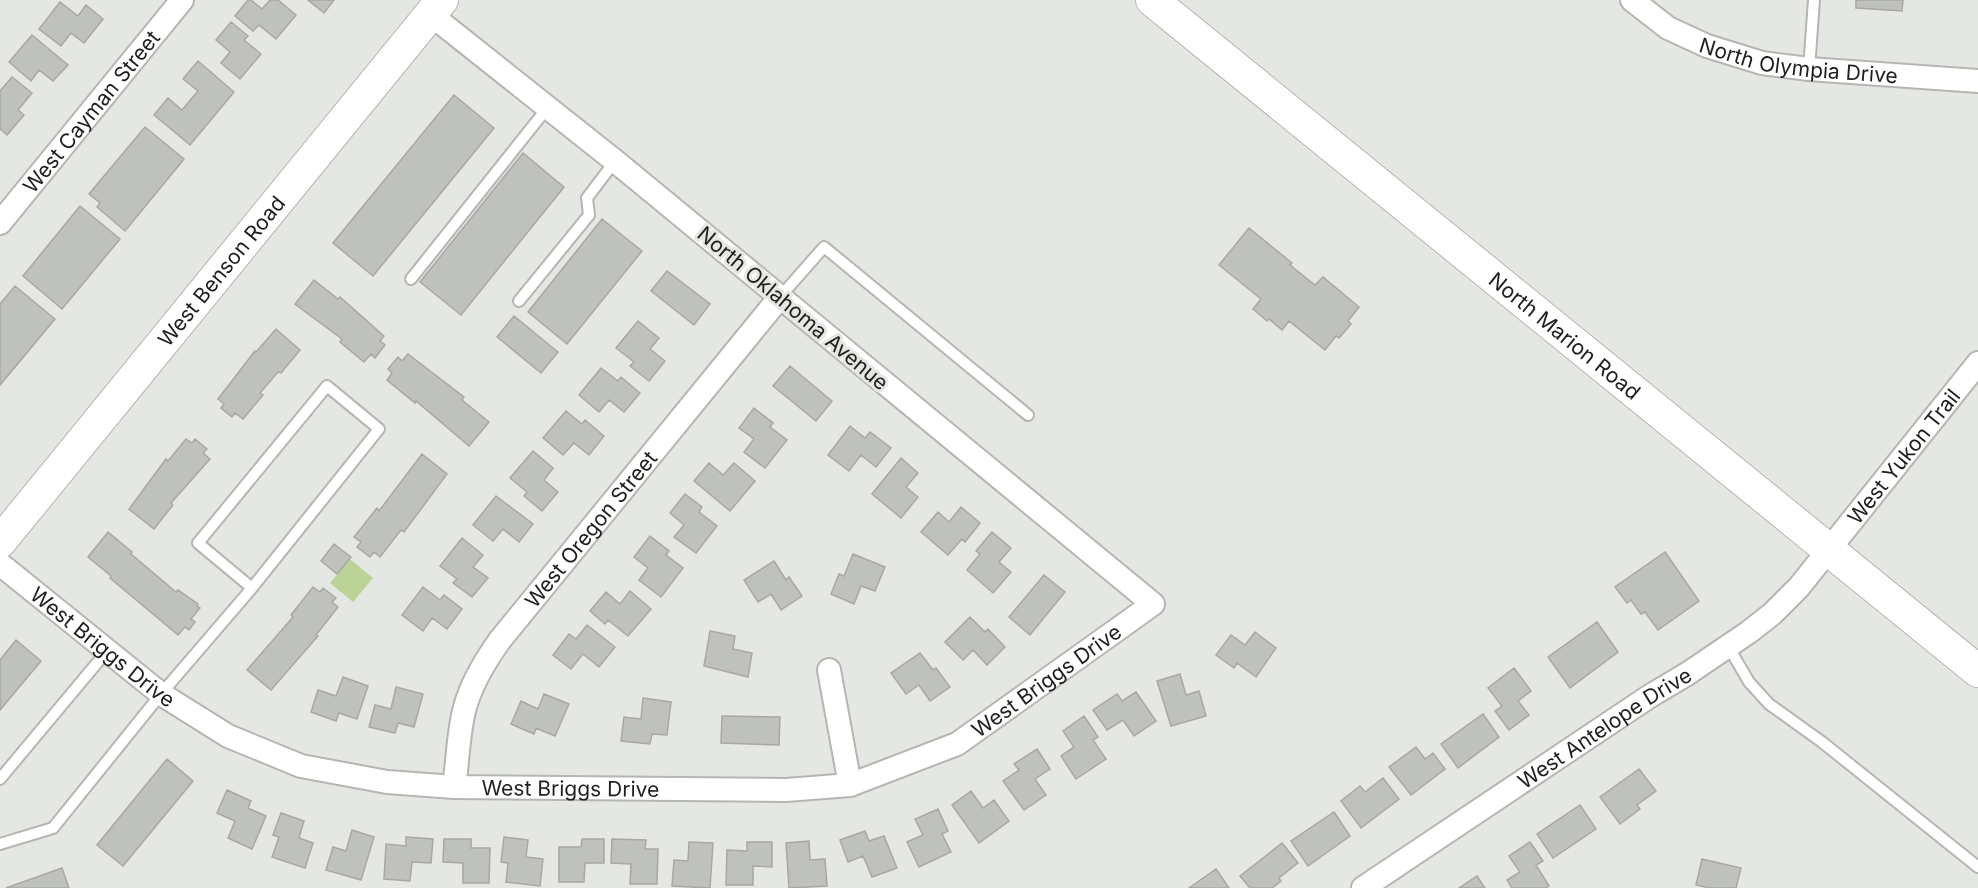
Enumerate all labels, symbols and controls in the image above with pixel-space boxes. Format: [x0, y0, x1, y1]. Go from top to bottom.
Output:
street label: West Cayman Street [17, 25, 165, 198]
street label: North Olympia Drive [1696, 32, 1899, 88]
street label: West Benson Road [152, 190, 290, 351]
street label: North Oklahoma Avenue [693, 221, 893, 395]
street label: North Marion Road [1484, 267, 1646, 404]
street label: West Yukon Trail [1842, 384, 1965, 529]
street label: West Oregon Street [519, 446, 662, 612]
street label: West Briggs Drive [26, 581, 179, 712]
street label: West Briggs Drive [967, 618, 1126, 742]
street label: West Antelope Drive [1513, 662, 1696, 793]
street label: West Briggs Drive [481, 775, 659, 801]

